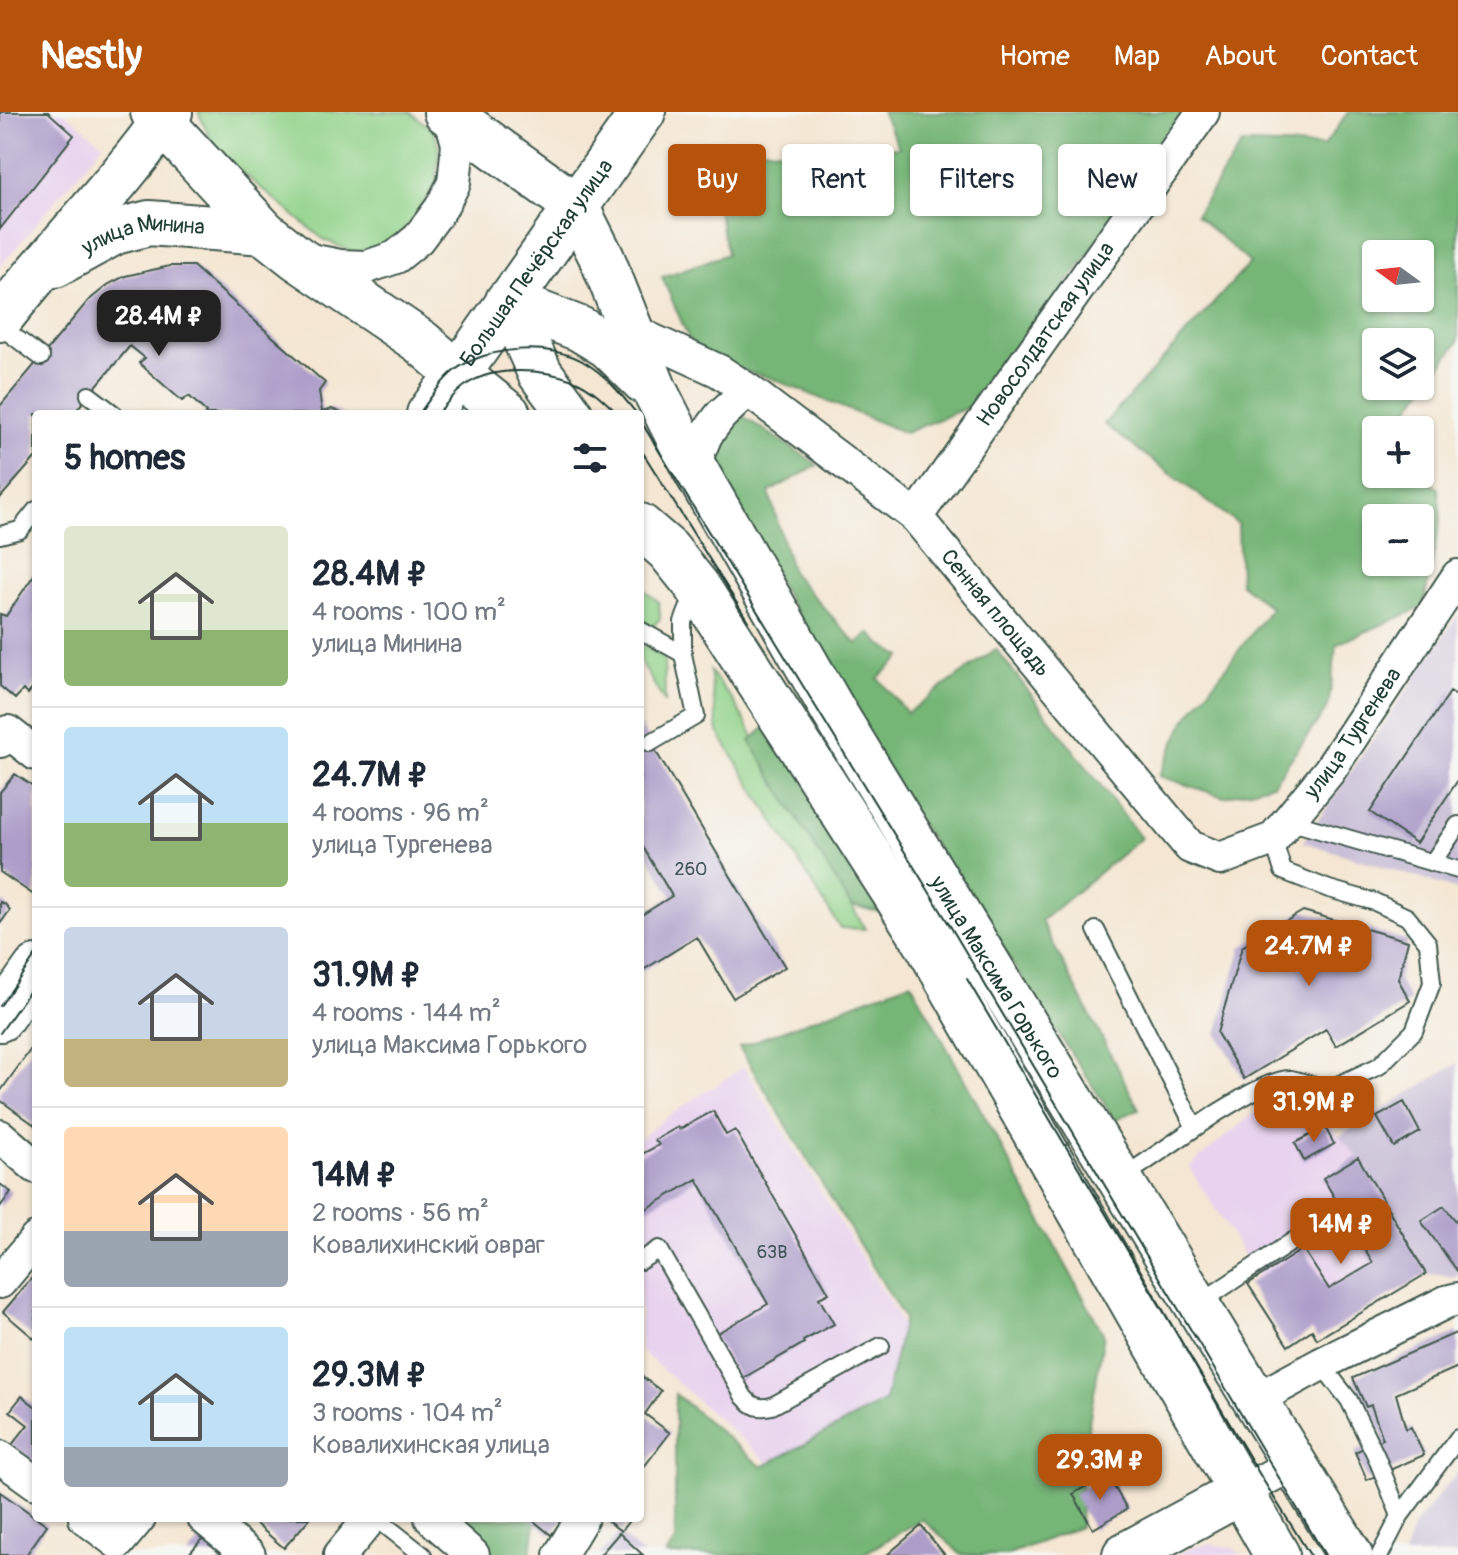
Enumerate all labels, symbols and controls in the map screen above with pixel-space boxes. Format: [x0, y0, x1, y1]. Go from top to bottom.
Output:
text: Nestly [40, 32, 142, 80]
text: Home [999, 39, 1070, 74]
text: Map [1114, 39, 1160, 74]
text: About [1204, 39, 1277, 74]
text: Contact [1321, 39, 1418, 74]
chip: Buy [668, 144, 766, 216]
chip: Rent [782, 144, 894, 216]
chip: Filters [910, 144, 1042, 216]
chip: New [1058, 144, 1166, 216]
street label: Большая Печёрская улица [454, 154, 619, 372]
street label: улица Минина [76, 208, 206, 262]
street label: Новосолдатская улица [970, 236, 1121, 432]
north arrow [1362, 240, 1434, 312]
map controls [1362, 240, 1434, 576]
pin: 28.4M ₽ [85, 290, 233, 358]
text: 28.4M ₽ [115, 300, 203, 332]
button: layers [1362, 328, 1434, 400]
button: + [1362, 416, 1434, 488]
icon: filters [568, 436, 612, 480]
text: 5 homes [64, 437, 185, 480]
button: − [1362, 504, 1434, 576]
street label: Сенная площадь [935, 543, 1057, 683]
text: 28.4M ₽ [312, 553, 428, 596]
icon: home [128, 558, 224, 654]
text: 4 rooms · 100 m² [312, 596, 506, 628]
text: улица Минина [312, 628, 462, 660]
street label: улица Тургенева [1297, 662, 1408, 805]
text: 24.7M ₽ [312, 754, 428, 797]
icon: home [128, 759, 224, 855]
text: 4 rooms · 96 m² [312, 797, 489, 829]
text: улица Тургенева [312, 829, 493, 861]
house number: 260 [675, 858, 707, 881]
street label: улица Максима Горького [923, 870, 1069, 1084]
pin: 24.7M ₽ [1235, 920, 1383, 988]
text: 24.7M ₽ [1264, 930, 1354, 962]
text: 31.9M ₽ [312, 954, 421, 997]
icon: home [128, 959, 224, 1055]
text: 4 rooms · 144 m² [312, 997, 501, 1029]
text: улица Максима Горького [312, 1029, 587, 1061]
pin: 31.9M ₽ [1240, 1076, 1388, 1144]
text: 31.9M ₽ [1272, 1086, 1356, 1118]
text: 14M ₽ [312, 1154, 397, 1197]
icon: home [128, 1159, 224, 1255]
text: 2 rooms · 56 m² [312, 1197, 489, 1229]
pin: 14M ₽ [1285, 1198, 1397, 1266]
text: 14M ₽ [1308, 1208, 1374, 1240]
text: Ковалихинский овраг [312, 1229, 545, 1261]
house number: 63В [757, 1241, 787, 1264]
text: 29.3M ₽ [312, 1354, 427, 1397]
icon: home [128, 1359, 224, 1455]
text: 3 rooms · 104 m² [312, 1397, 503, 1429]
text: Ковалихинская улица [312, 1429, 550, 1461]
pin: 29.3M ₽ [1026, 1434, 1174, 1502]
text: 29.3M ₽ [1056, 1444, 1144, 1476]

